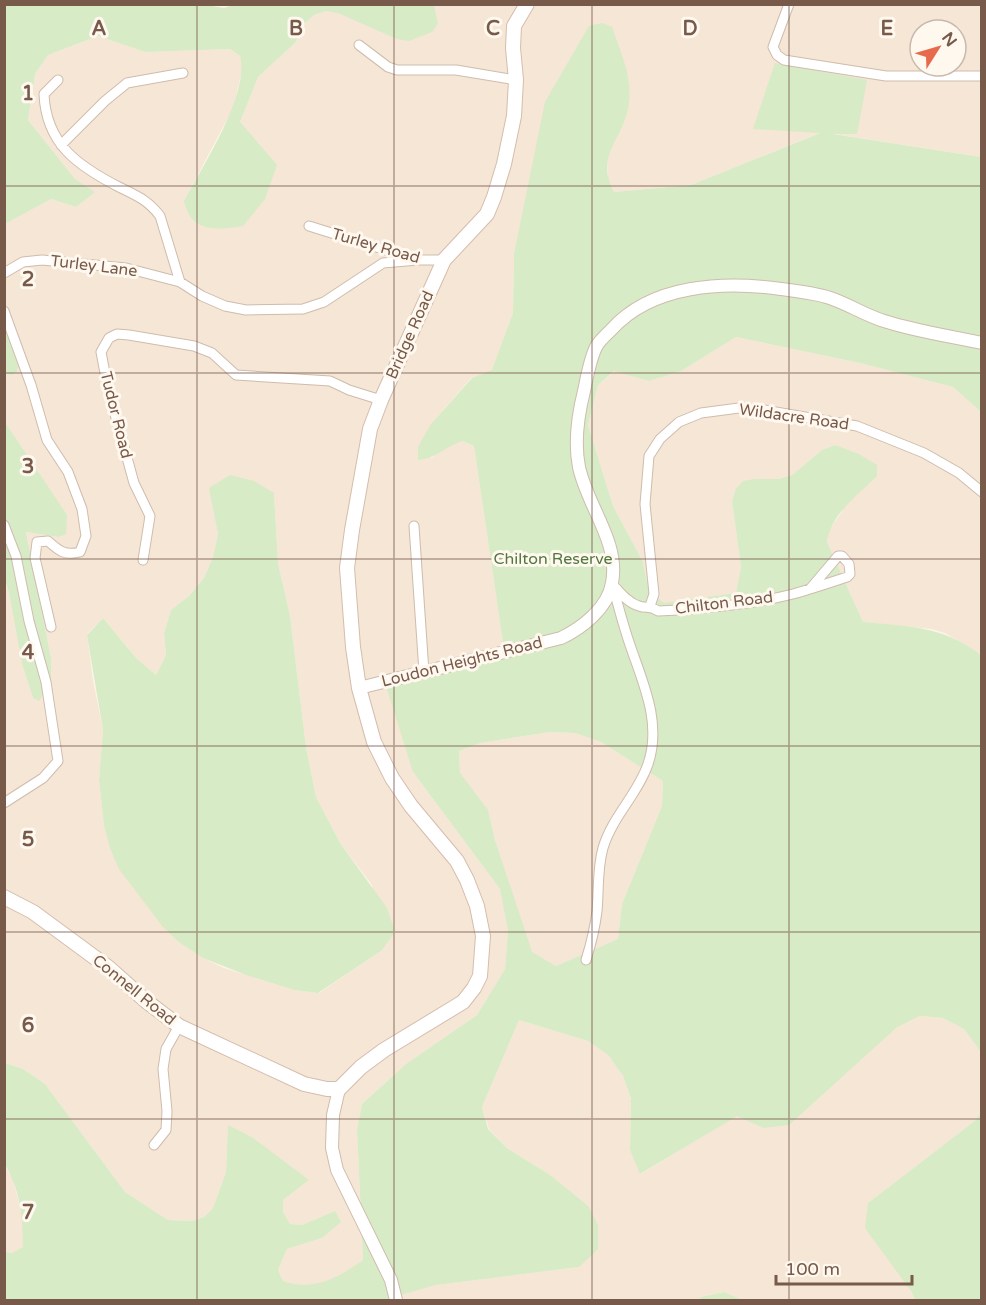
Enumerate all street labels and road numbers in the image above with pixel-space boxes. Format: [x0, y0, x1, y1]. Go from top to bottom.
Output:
street label: Turley Road [330, 224, 422, 268]
street label: Turley Lane [49, 251, 139, 281]
street label: Bridge Road [382, 288, 438, 382]
street label: Tudor Road [96, 369, 136, 461]
street label: Wildacre Road [738, 399, 850, 435]
street label: Chilton Road [674, 587, 774, 619]
street label: Loudon Heights Road [379, 632, 545, 692]
street label: Connell Road [88, 950, 180, 1030]

